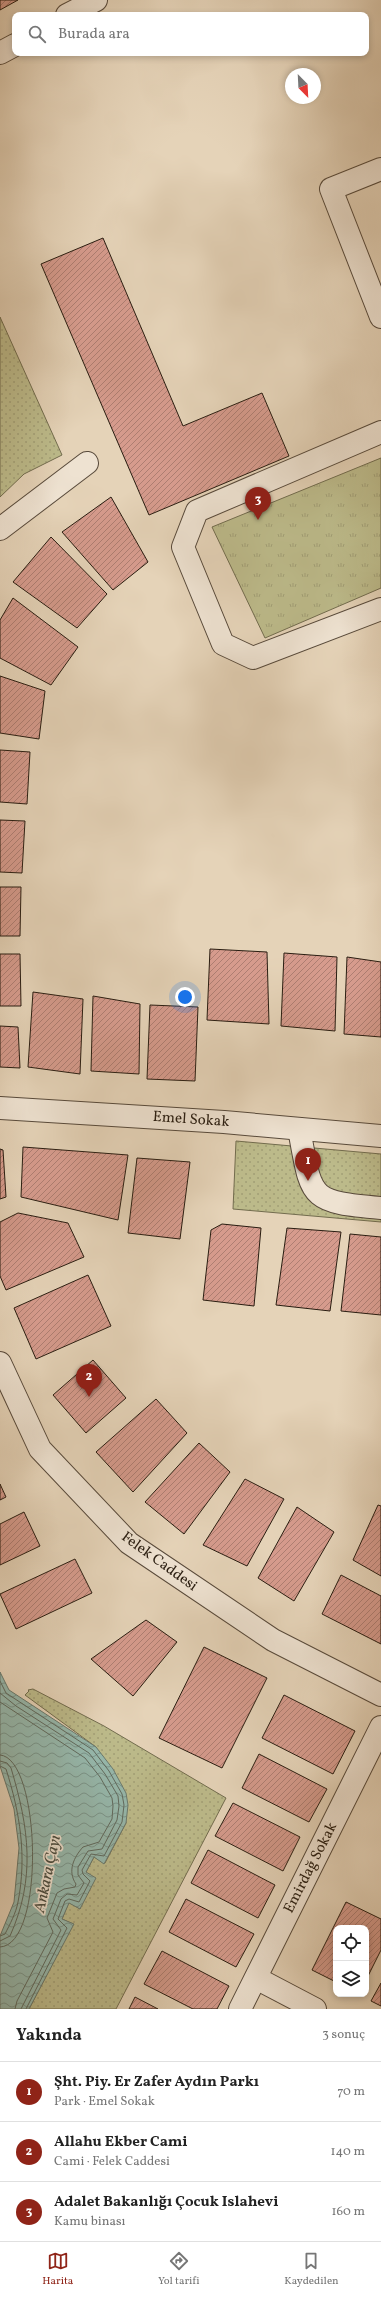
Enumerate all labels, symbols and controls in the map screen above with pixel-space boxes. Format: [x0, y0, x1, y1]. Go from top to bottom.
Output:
search box [12, 12, 369, 56]
icon: search [26, 23, 48, 45]
text: Burada ara [58, 24, 130, 45]
north arrow [285, 68, 321, 104]
pin: 3 [245, 487, 271, 520]
your location [175, 987, 195, 1007]
street label: Emel Sokak [152, 1107, 230, 1133]
pin: 1 [295, 1148, 321, 1181]
pin: 2 [76, 1364, 102, 1397]
street label: Felek Caddesi [117, 1527, 201, 1597]
street label: Emirdağ Sokak [279, 1819, 343, 1917]
water label: Ankara Çayı [29, 1833, 67, 1916]
map controls [333, 1925, 369, 1997]
button: locate [333, 1925, 369, 1961]
button: layers [333, 1961, 369, 1997]
text: Yakında [16, 2024, 82, 2047]
text: 3 sonuç [322, 2026, 365, 2044]
text: Şht. Piy. Er Zafer Aydın Parkı [54, 2072, 259, 2093]
text: 1 [26, 2083, 32, 2101]
text: 70 m [337, 2083, 365, 2101]
text: Park · Emel Sokak [54, 2093, 155, 2111]
text: Allahu Ekber Cami [54, 2132, 188, 2153]
text: 2 [26, 2143, 32, 2161]
text: 140 m [331, 2143, 365, 2161]
text: Cami · Felek Caddesi [54, 2153, 170, 2171]
text: Adalet Bakanlığı Çocuk Islahevi [54, 2192, 278, 2213]
text: 3 [26, 2203, 32, 2221]
text: 160 m [331, 2203, 365, 2221]
text: Kamu binası [54, 2213, 125, 2231]
tab: Harita [42, 2250, 73, 2289]
tab: Yol tarifi [158, 2250, 200, 2289]
tab: Kaydedilen [284, 2250, 339, 2289]

